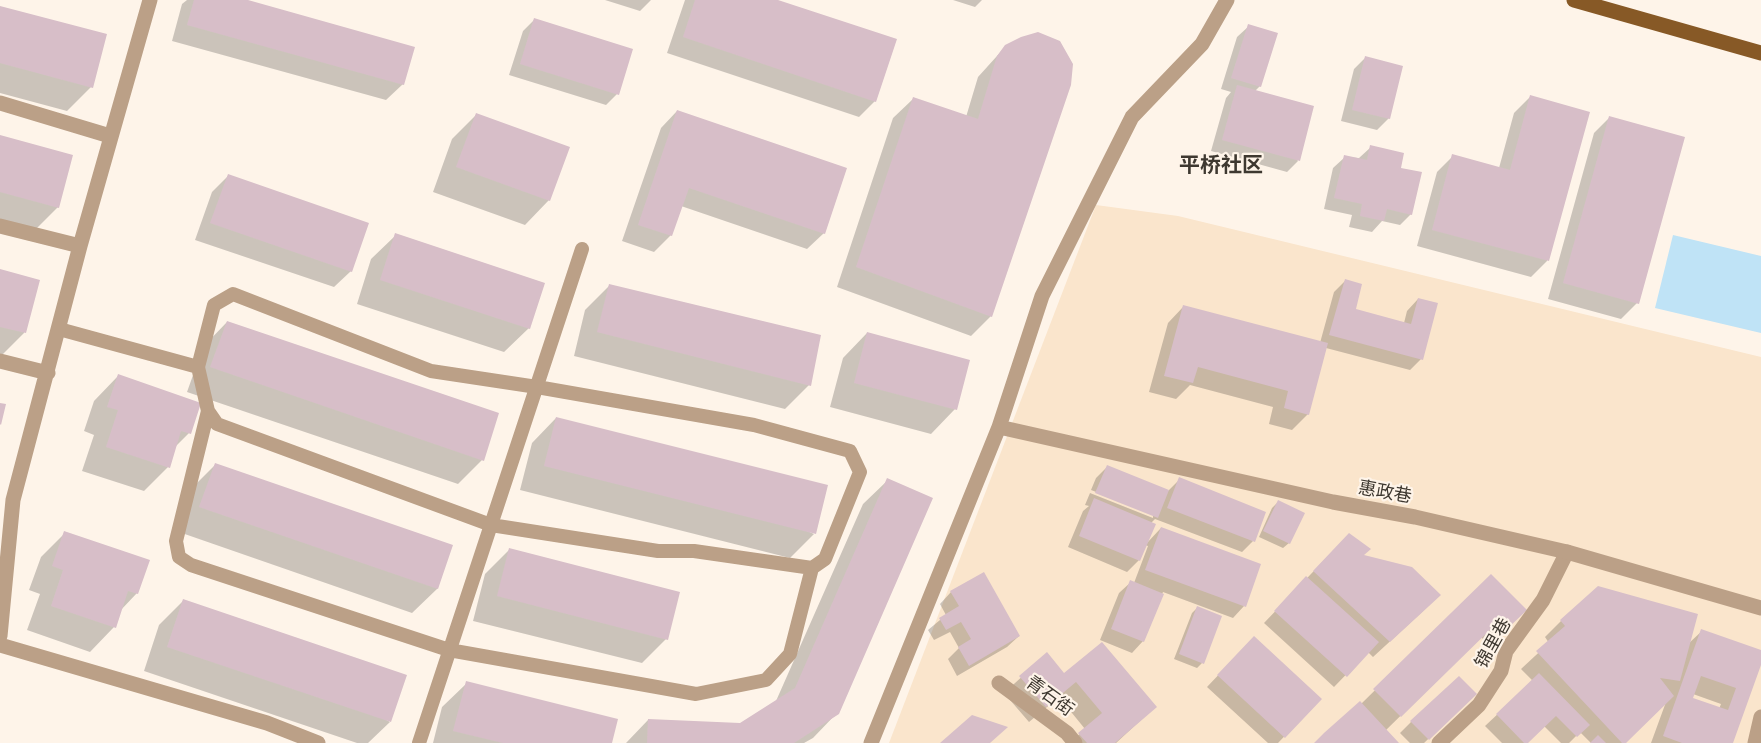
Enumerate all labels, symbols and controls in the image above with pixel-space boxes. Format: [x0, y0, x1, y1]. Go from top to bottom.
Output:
district label: 平桥社区 [1179, 152, 1263, 178]
street label: 惠政巷 [1357, 477, 1413, 507]
street label: 锦里巷 [1470, 614, 1516, 672]
street label: 青石街 [1022, 671, 1078, 721]

